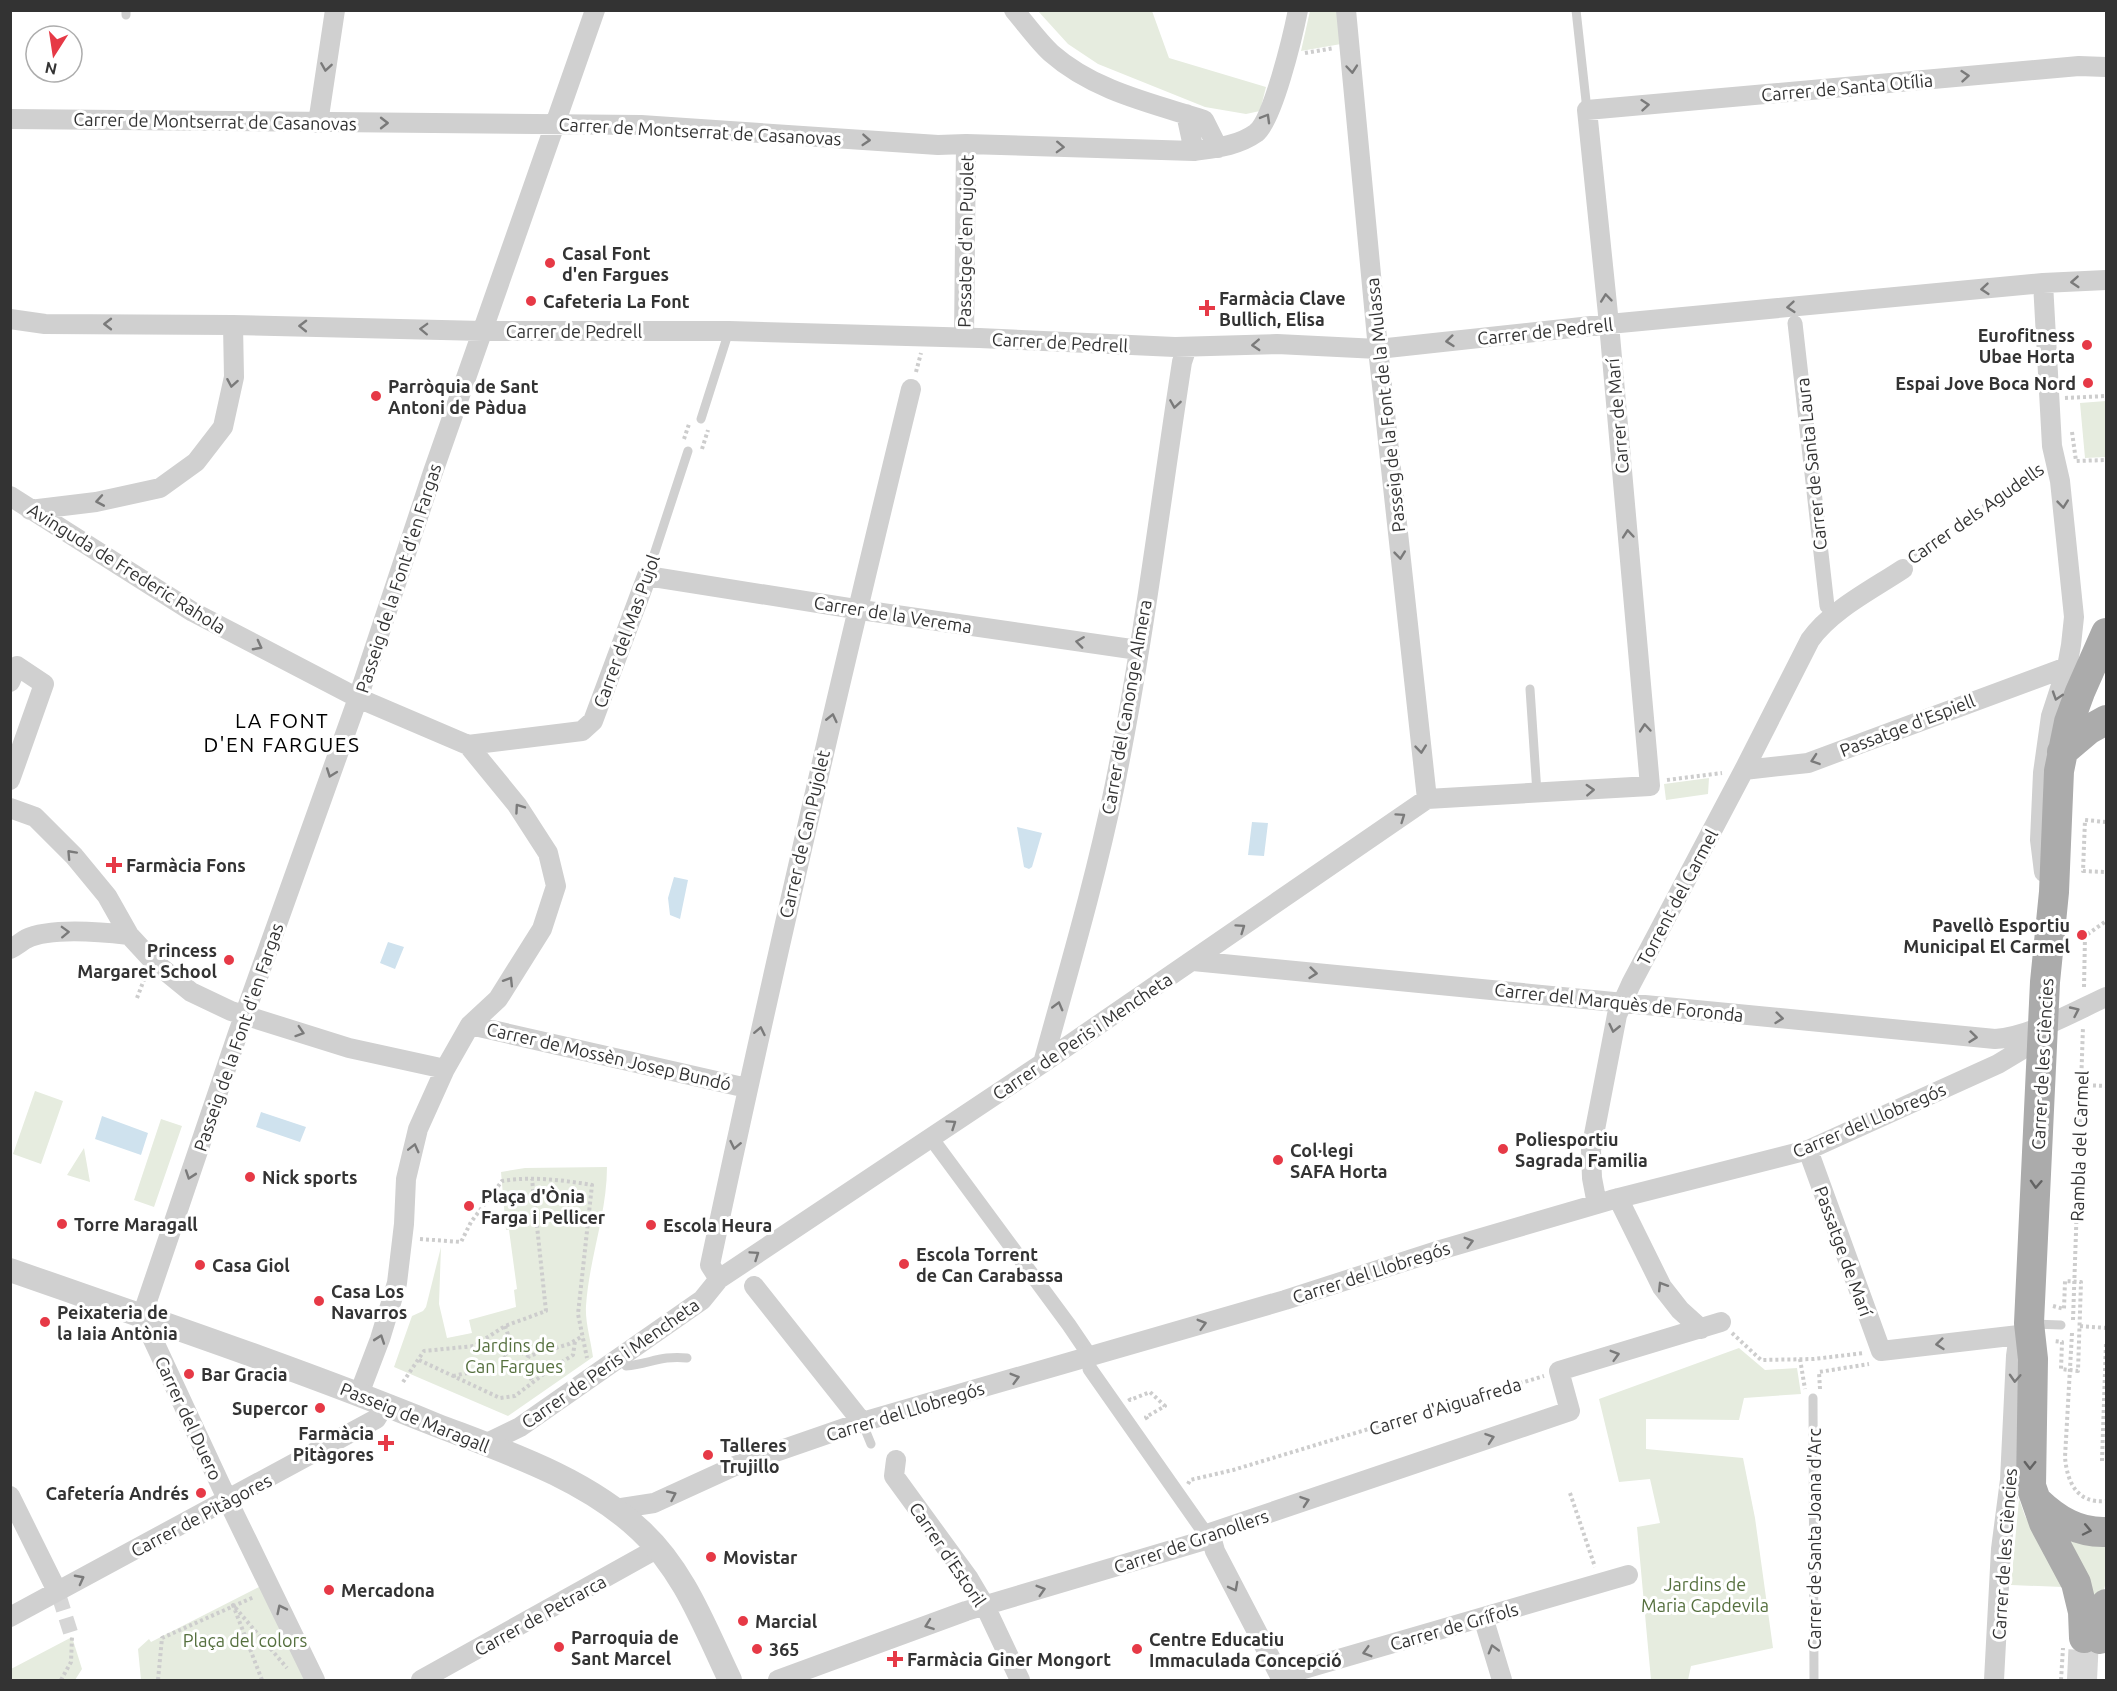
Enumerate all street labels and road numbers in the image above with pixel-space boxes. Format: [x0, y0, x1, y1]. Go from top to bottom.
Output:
street label: Carrer de Santa Otília [1760, 70, 1934, 104]
street label: Carrer de Montserrat de Casanovas [73, 109, 357, 133]
street label: Carrer de Montserrat de Casanovas [558, 114, 842, 148]
street label: Passatge d'en Pujolet [953, 154, 977, 328]
street label: Passeig de la Font de la Mulassa [1362, 277, 1408, 533]
street label: Carrer de Pedrell [1476, 314, 1614, 348]
street label: Carrer de Pedrell [506, 321, 642, 341]
street label: Carrer de Pedrell [991, 328, 1129, 356]
street label: Carrer de Marí [1602, 357, 1632, 474]
street label: Carrer de Santa Laura [1792, 377, 1830, 551]
street label: Carrer dels Agudells [1903, 458, 2047, 568]
street label: Passeig de la Font d'en Fargas [351, 461, 445, 695]
street label: Avinguda de Frederic Rahola [24, 499, 230, 637]
street label: Carrer del Mas Pujol [589, 551, 663, 710]
street label: Carrer de la Verema [813, 592, 973, 636]
street label: Carrer del Canonge Almera [1097, 598, 1155, 816]
street label: Passatge d'Espiell [1837, 690, 1978, 760]
street label: Carrer de Can Pujolet [775, 748, 833, 920]
street label: Torrent del Carmel [1633, 825, 1721, 969]
street label: Passeig de la Font d'en Fargas [189, 920, 287, 1154]
street label: Carrer de Peris i Mencheta [988, 968, 1176, 1104]
street label: Carrer de les Ciències [2028, 977, 2056, 1150]
street label: Carrer del Marquès de Foronda [1493, 979, 1745, 1025]
street label: Carrer de Mossèn Josep Bundó [485, 1018, 733, 1094]
street label: Rambla del Carmel [2066, 1070, 2092, 1222]
street label: Carrer del Llobregós [1789, 1079, 1949, 1161]
street label: Passatge de Marí [1811, 1183, 1877, 1319]
street label: Carrer del Llobregós [1290, 1237, 1452, 1307]
street label: Carrer de Peris i Mencheta [517, 1294, 703, 1432]
street label: Carrer del Duero [152, 1353, 226, 1483]
street label: Carrer d'Aiguafreda [1367, 1373, 1523, 1439]
street label: Carrer del Llobregós [823, 1377, 987, 1445]
street label: Passeig de Maragall [338, 1378, 493, 1456]
street label: Carrer de Santa Joana d'Arc [1804, 1428, 1824, 1650]
street label: Carrer de les Ciències [1988, 1467, 2020, 1641]
street label: Carrer de Pitàgores [127, 1469, 275, 1561]
street label: Carrer d'Estoril [906, 1498, 990, 1610]
street label: Carrer de Granollers [1111, 1505, 1271, 1577]
street label: Carrer de Petrarca [471, 1571, 609, 1659]
street label: Carrer de Grífols [1388, 1598, 1521, 1654]

